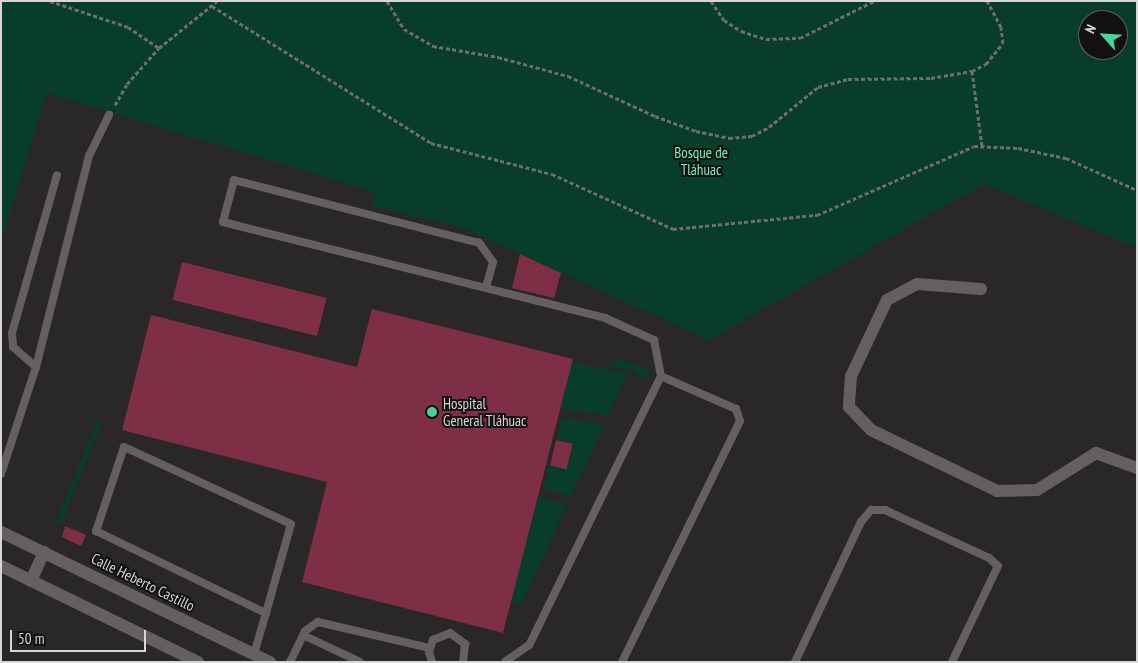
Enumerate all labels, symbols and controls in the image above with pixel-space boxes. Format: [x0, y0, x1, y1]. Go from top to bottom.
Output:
north arrow [1078, 10, 1128, 60]
text: N [1081, 22, 1100, 36]
park label: Bosque de Tláhuac [674, 143, 728, 178]
place label: Hospital General Tláhuac [443, 394, 527, 429]
marker: Hospital General Tláhuac [425, 405, 439, 419]
street label: Calle Heberto Castillo [88, 549, 198, 615]
scale bar [12, 620, 149, 652]
text: 50 m [18, 629, 44, 648]

